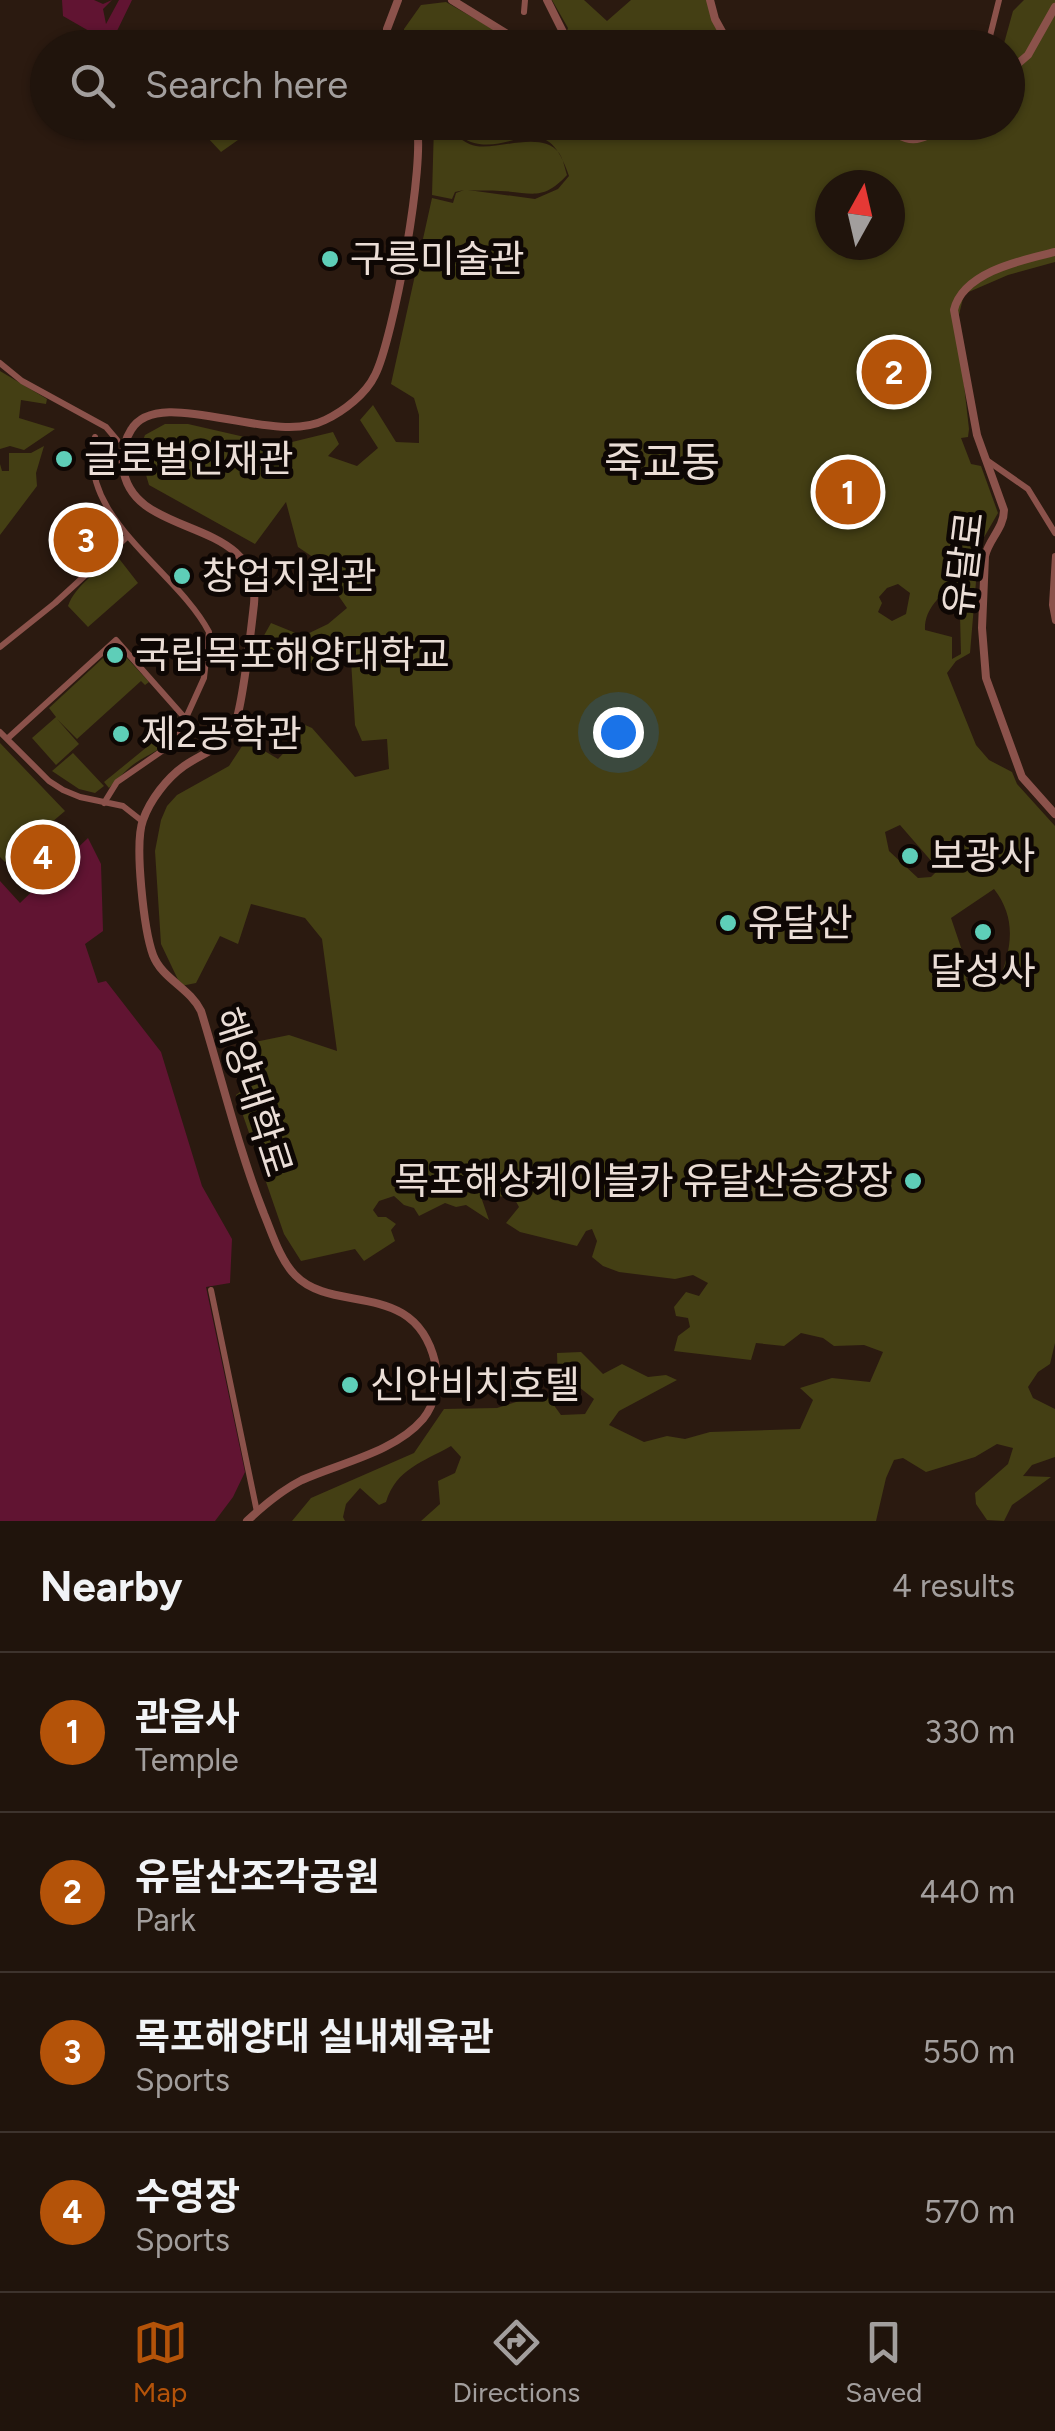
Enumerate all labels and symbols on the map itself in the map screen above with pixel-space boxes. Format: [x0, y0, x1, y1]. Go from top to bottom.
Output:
north arrow [815, 170, 905, 260]
place label: 구릉미술관 [350, 236, 525, 282]
marker: 구릉미술관 [319, 248, 341, 270]
pin: 2 [862, 334, 926, 410]
place label: 글로벌인재관 [84, 436, 294, 482]
district label: 죽교동 [604, 437, 720, 488]
marker: 글로벌인재관 [53, 448, 75, 470]
pin: 1 [816, 454, 880, 530]
pin: 3 [54, 502, 118, 578]
street label: 유달로 [935, 509, 993, 619]
place label: 창업지원관 [202, 553, 377, 599]
marker: 창업지원관 [171, 565, 193, 587]
place label: 국립목포해양대학교 [135, 632, 450, 678]
marker: 국립목포해양대학교 [104, 644, 126, 666]
your location [593, 707, 644, 758]
place label: 제2공학관 [141, 711, 302, 757]
marker: 제2공학관 [110, 723, 132, 745]
pin: 4 [10, 820, 76, 894]
place label: 보광사 [930, 833, 1035, 879]
marker: 보광사 [899, 845, 921, 867]
place label: 유달산 [748, 900, 853, 946]
marker: 유달산 [717, 912, 739, 934]
marker: 달성사 [972, 921, 994, 943]
place label: 달성사 [931, 948, 1035, 994]
street label: 해양대학로 [204, 1002, 302, 1182]
place label: 목포해상케이블카 유달산승강장 [394, 1158, 893, 1204]
marker: 목포해상케이블카 유달산승강장 [902, 1170, 924, 1192]
place label: 신안비치호텔 [370, 1362, 580, 1408]
marker: 신안비치호텔 [339, 1374, 361, 1396]

